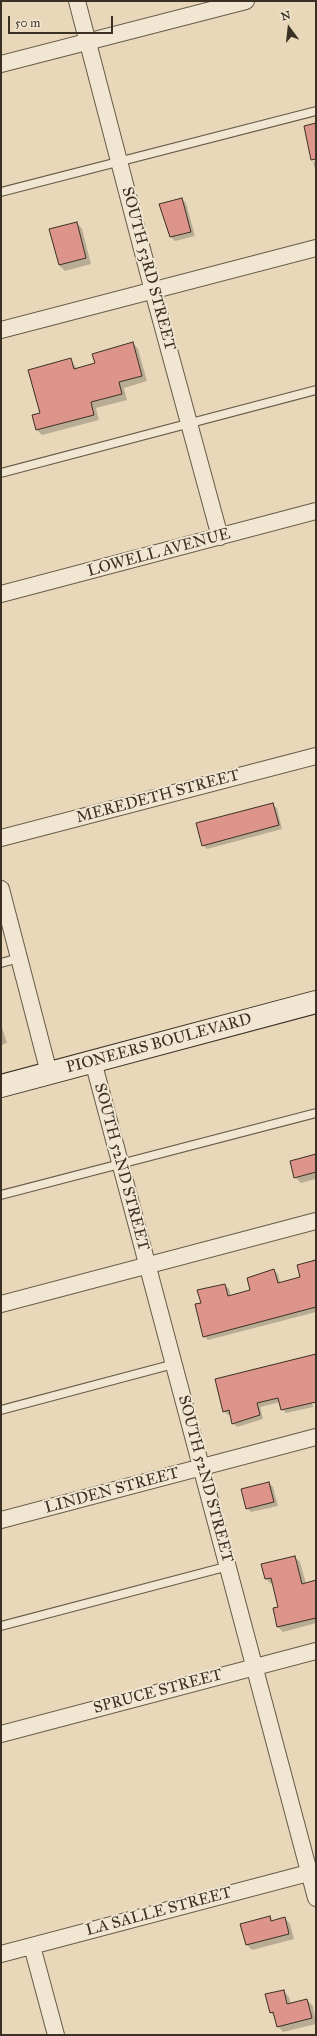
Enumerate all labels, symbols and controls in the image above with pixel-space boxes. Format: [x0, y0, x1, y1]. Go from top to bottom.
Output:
scale bar [10, 8, 115, 34]
north arrow [269, 8, 309, 48]
text: N [280, 8, 292, 23]
text: 50 m [15, 16, 40, 30]
street label: SOUTH 53RD STREET [117, 185, 179, 353]
street label: LOWELL AVENUE [85, 525, 233, 581]
street label: MEREDETH STREET [74, 766, 242, 828]
street label: PIONEERS BOULEVARD [64, 1010, 254, 1078]
street label: SOUTH 52ND STREET [89, 1081, 153, 1253]
street label: SOUTH 52ND STREET [173, 1393, 237, 1565]
street label: LINDEN STREET [43, 1464, 181, 1518]
street label: SPRUCE STREET [91, 1666, 225, 1718]
street label: LA SALLE STREET [84, 1883, 234, 1941]

